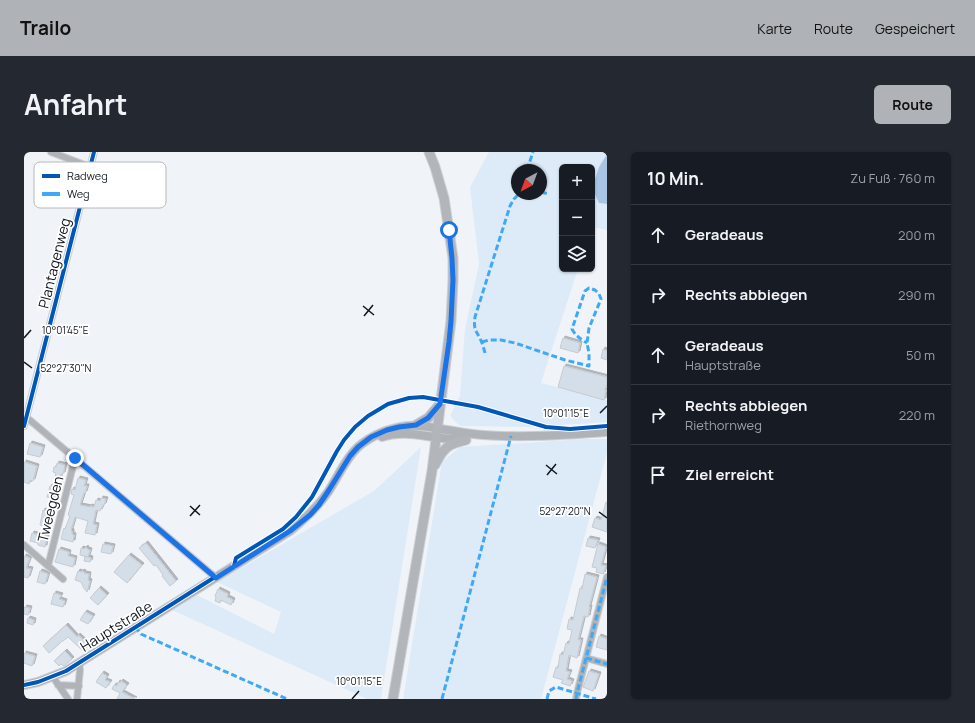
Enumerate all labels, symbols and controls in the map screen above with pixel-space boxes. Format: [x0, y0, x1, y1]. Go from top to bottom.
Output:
text: Trailo [20, 15, 71, 41]
text: Karte [757, 19, 792, 38]
text: Route [814, 19, 853, 38]
text: Gespeichert [875, 19, 955, 38]
text: Anfahrt [24, 85, 127, 123]
button: Route [874, 85, 951, 124]
legend [34, 162, 166, 208]
north arrow [511, 164, 547, 200]
map controls [559, 164, 595, 272]
button: + [559, 164, 595, 200]
text: 10 Min. [647, 167, 704, 190]
text: Radweg [67, 168, 108, 183]
text: Zu Fuß · 760 m [850, 169, 935, 187]
text: Weg [67, 186, 90, 201]
button: − [559, 200, 595, 236]
street label: Plantagenweg [34, 216, 74, 310]
route start [440, 221, 458, 239]
icon: ahead [647, 224, 669, 246]
text: Geradeaus [685, 224, 764, 245]
text: 200 m [898, 226, 935, 244]
button: layers [559, 236, 595, 272]
icon: right [647, 284, 669, 306]
text: Rechts abbiegen [685, 284, 807, 305]
text: 290 m [898, 286, 935, 304]
text: 10°01'45"E [42, 323, 89, 337]
text: Geradeaus [685, 335, 764, 356]
icon: ahead [647, 344, 669, 366]
text: 50 m [906, 346, 935, 364]
text: Hauptstraße [685, 356, 761, 374]
text: 52°27'30"N [41, 361, 92, 375]
text: Rechts abbiegen [685, 395, 807, 416]
icon: right [647, 404, 669, 426]
text: 10°01'15"E [543, 406, 589, 420]
text: 220 m [899, 406, 935, 424]
text: Riethornweg [685, 416, 762, 434]
route end [66, 449, 84, 467]
icon: arrive [647, 464, 669, 486]
text: Ziel erreicht [685, 464, 774, 485]
street label: Tweegden [33, 474, 67, 544]
text: 52°27'20"N [539, 504, 591, 518]
street label: Hauptstraße [76, 596, 156, 656]
text: 10°01'15"E [336, 674, 382, 688]

